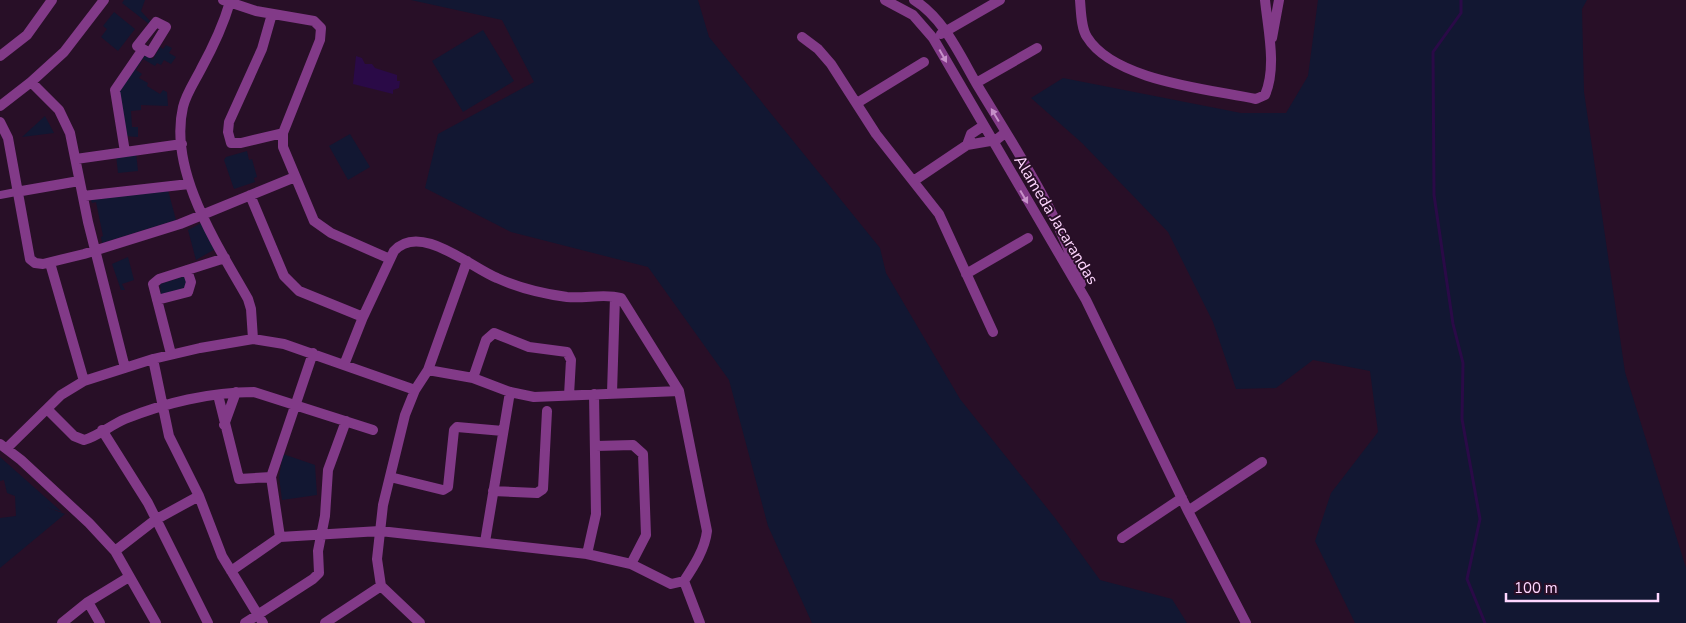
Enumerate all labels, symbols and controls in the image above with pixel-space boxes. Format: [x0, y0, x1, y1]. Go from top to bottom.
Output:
one-way arrow [939, 49, 948, 63]
one-way arrow [991, 109, 1000, 122]
street label: Alameda Jacarandas [1009, 151, 1103, 289]
one-way arrow [1020, 190, 1029, 203]
scale bar [1506, 570, 1658, 602]
text: 100 m [1514, 578, 1558, 598]

